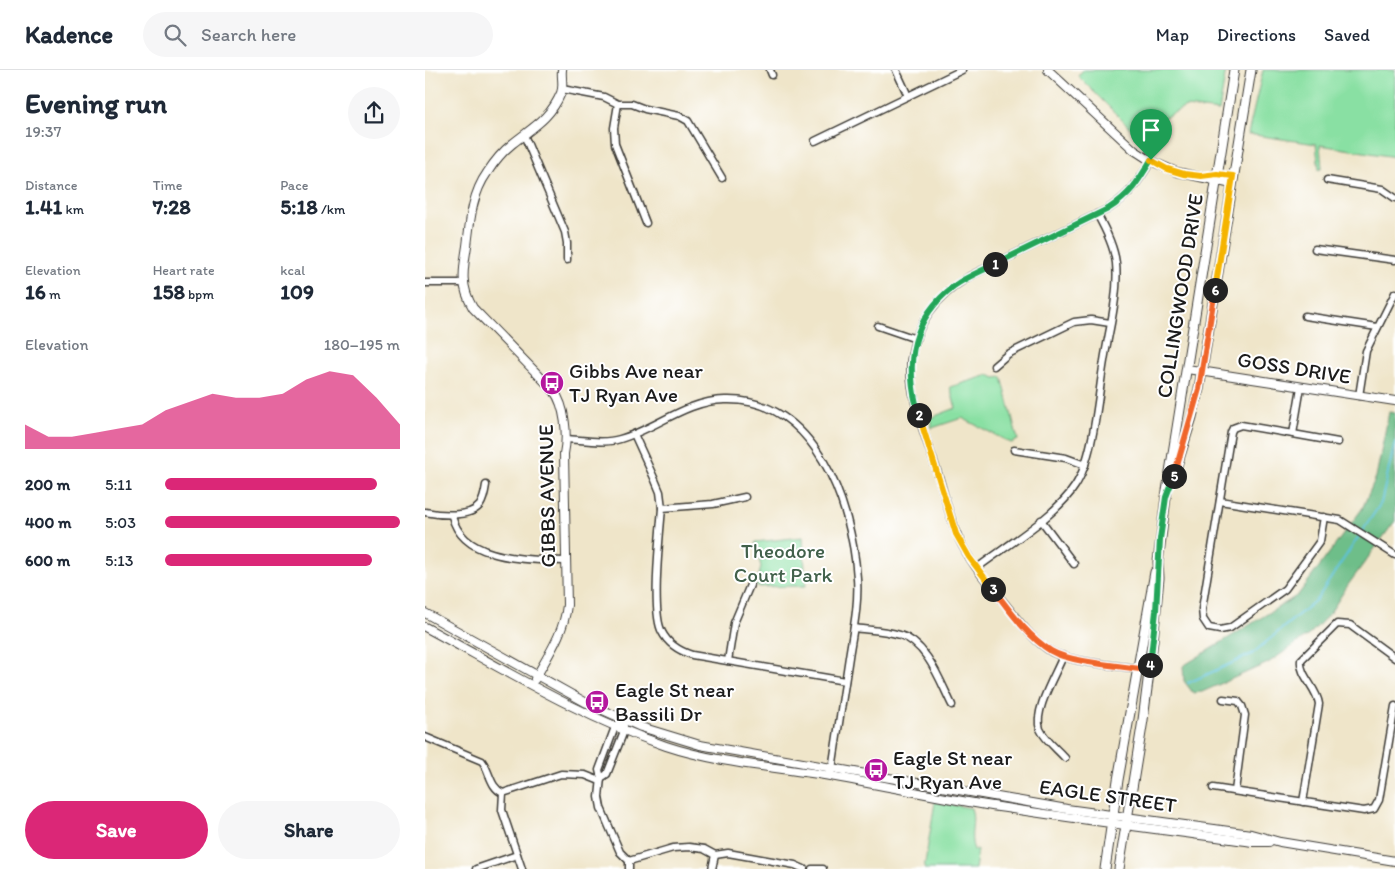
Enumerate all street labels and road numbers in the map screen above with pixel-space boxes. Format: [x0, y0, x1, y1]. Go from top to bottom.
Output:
street label: COLLINGWOOD DRIVE [1151, 192, 1208, 400]
street label: GOSS DRIVE [1236, 346, 1353, 389]
street label: GIBBS AVENUE [533, 424, 560, 568]
street label: EAGLE STREET [1038, 774, 1178, 818]

